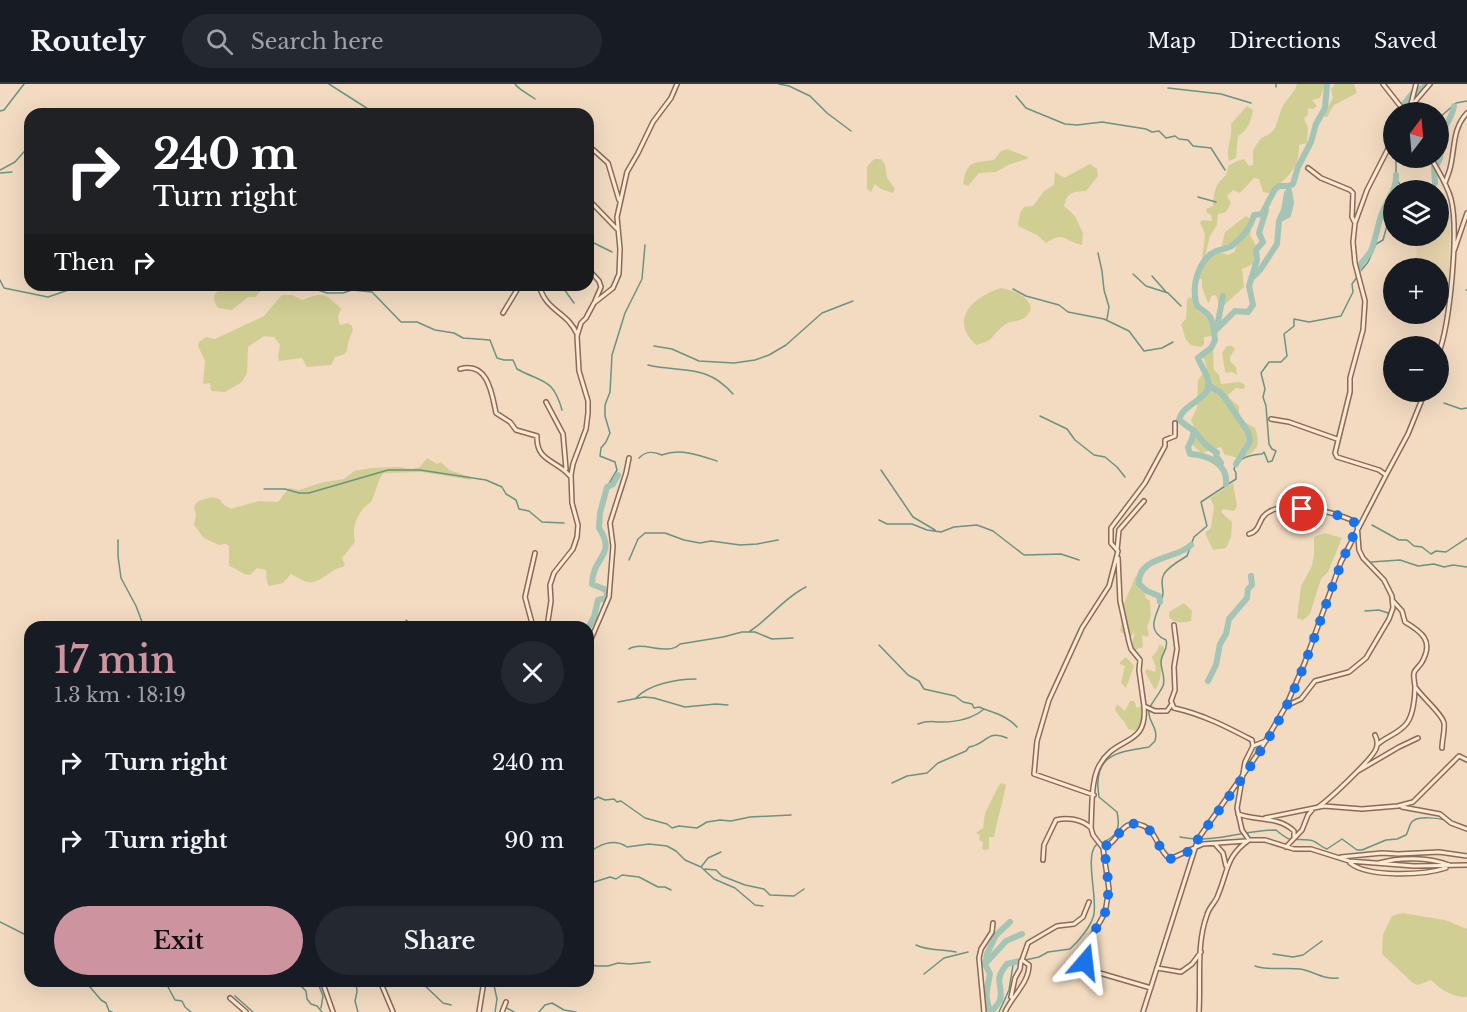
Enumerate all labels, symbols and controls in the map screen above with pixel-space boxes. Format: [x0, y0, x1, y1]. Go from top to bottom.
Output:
search box [182, 14, 602, 68]
text: Routely [30, 24, 146, 59]
icon: search [203, 25, 236, 58]
text: Search here [251, 28, 384, 55]
text: Map [1147, 28, 1196, 54]
text: Directions [1229, 28, 1341, 54]
text: Saved [1374, 28, 1437, 54]
north arrow [1383, 102, 1449, 168]
map controls [1383, 102, 1449, 402]
text: 240 m [153, 128, 298, 180]
icon: right [54, 132, 132, 210]
text: Turn right [153, 180, 297, 213]
button: layers [1383, 180, 1449, 246]
icon: right [127, 246, 160, 279]
text: Then [54, 249, 115, 276]
button: + [1383, 258, 1449, 324]
button: − [1383, 336, 1449, 402]
pin [1276, 483, 1327, 534]
icon: arrive [1285, 492, 1318, 525]
text: 17 min [54, 638, 176, 683]
button: close [501, 641, 564, 704]
text: 1.3 km · 18:19 [54, 683, 186, 707]
icon: right [54, 746, 87, 779]
text: Turn right [105, 749, 227, 776]
text: 240 m [492, 749, 564, 776]
icon: right [54, 824, 87, 857]
text: Turn right [105, 827, 227, 854]
text: 90 m [504, 827, 564, 854]
button: Exit [54, 906, 303, 975]
button: Share [315, 906, 564, 975]
position arrow [1053, 930, 1117, 994]

